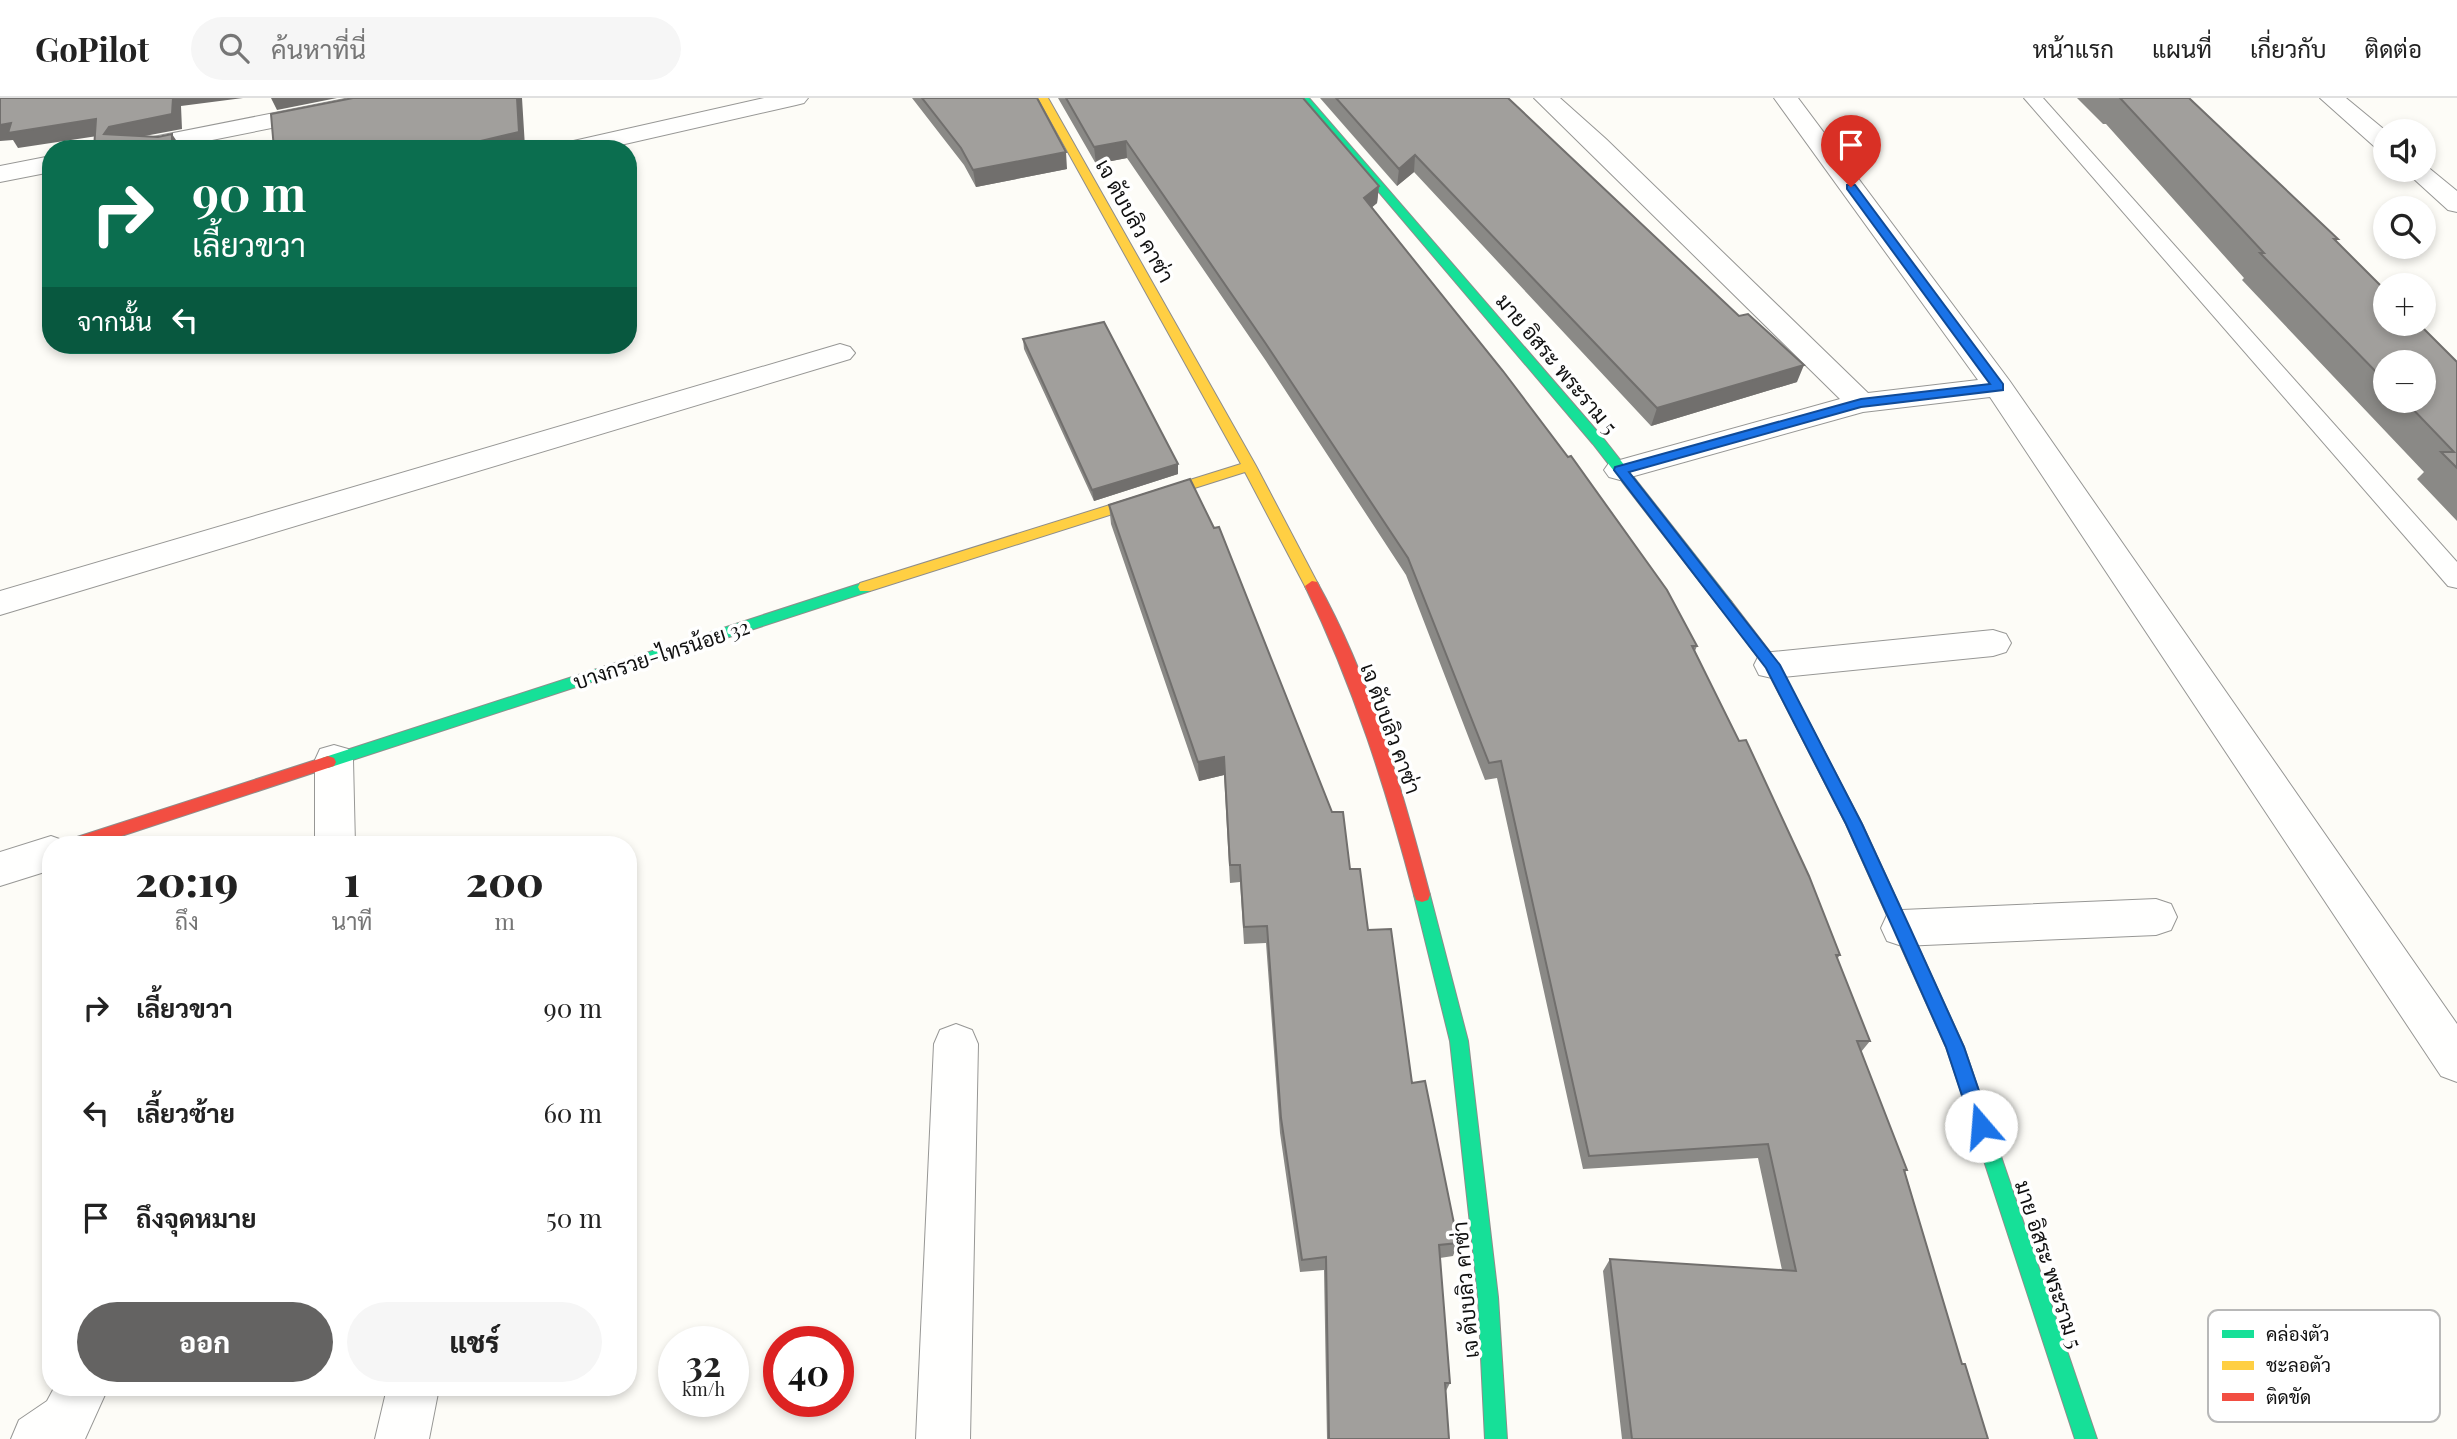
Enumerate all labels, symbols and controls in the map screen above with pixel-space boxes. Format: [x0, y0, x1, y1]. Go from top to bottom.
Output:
search box [191, 17, 681, 80]
text: GoPilot [35, 26, 149, 70]
icon: search [215, 29, 253, 67]
text: ค้นหาที่นี่ [271, 31, 366, 66]
text: หน้าแรก [2033, 32, 2114, 64]
text: แผนที่ [2152, 32, 2212, 64]
text: เกี่ยวกับ [2250, 32, 2327, 64]
text: ติดต่อ [2365, 32, 2422, 64]
pin [1821, 115, 1881, 187]
map controls [2373, 119, 2436, 413]
button: sound [2373, 119, 2436, 182]
icon: arrive [1832, 126, 1870, 164]
street label: เจ ดับบลิว คาซ่า [1091, 153, 1181, 287]
text: 90 m [192, 159, 306, 224]
icon: right [77, 168, 168, 259]
button: search [2373, 196, 2436, 259]
text: เลี้ยวขวา [192, 222, 306, 265]
button: + [2373, 273, 2436, 336]
street label: มาย อิสระ พระราม 5 [1491, 287, 1625, 439]
icon: left [166, 301, 204, 339]
text: จากนั้น [77, 303, 152, 338]
button: − [2373, 350, 2436, 413]
street label: บางกรวย-ไทรน้อย 32 [569, 611, 753, 695]
street label: เจ ดับบลิว คาซ่า [1355, 659, 1429, 797]
text: 20:19 [135, 852, 238, 908]
text: 1 [344, 852, 360, 908]
text: 200 [466, 852, 544, 908]
text: ถึง [175, 905, 199, 936]
text: นาที [331, 905, 372, 936]
text: m [494, 905, 515, 936]
icon: right [77, 989, 115, 1027]
text: เลี้ยวขวา [136, 990, 233, 1025]
text: 90 m [544, 990, 602, 1025]
position arrow [1944, 1089, 2018, 1163]
icon: left [77, 1094, 115, 1132]
text: เลี้ยวซ้าย [136, 1095, 235, 1130]
text: 60 m [543, 1095, 602, 1130]
street label: มาย อิสระ พระราม 5 [2010, 1176, 2090, 1352]
icon: arrive [77, 1199, 115, 1237]
text: ถึงจุดหมาย [136, 1200, 257, 1235]
text: 50 m [546, 1200, 602, 1235]
street label: เจ ดับบลิว คาซ่า [1444, 1221, 1484, 1359]
button: ออก [77, 1302, 333, 1382]
button: แชร์ [347, 1302, 602, 1382]
legend [2208, 1310, 2440, 1422]
text: คล่องตัว [2266, 1320, 2330, 1346]
speed limit sign: 40 [763, 1326, 854, 1417]
text: 32 [686, 1339, 721, 1386]
text: ชะลอตัว [2266, 1351, 2331, 1377]
text: km/h [682, 1377, 725, 1401]
text: ติดขัด [2266, 1383, 2311, 1409]

